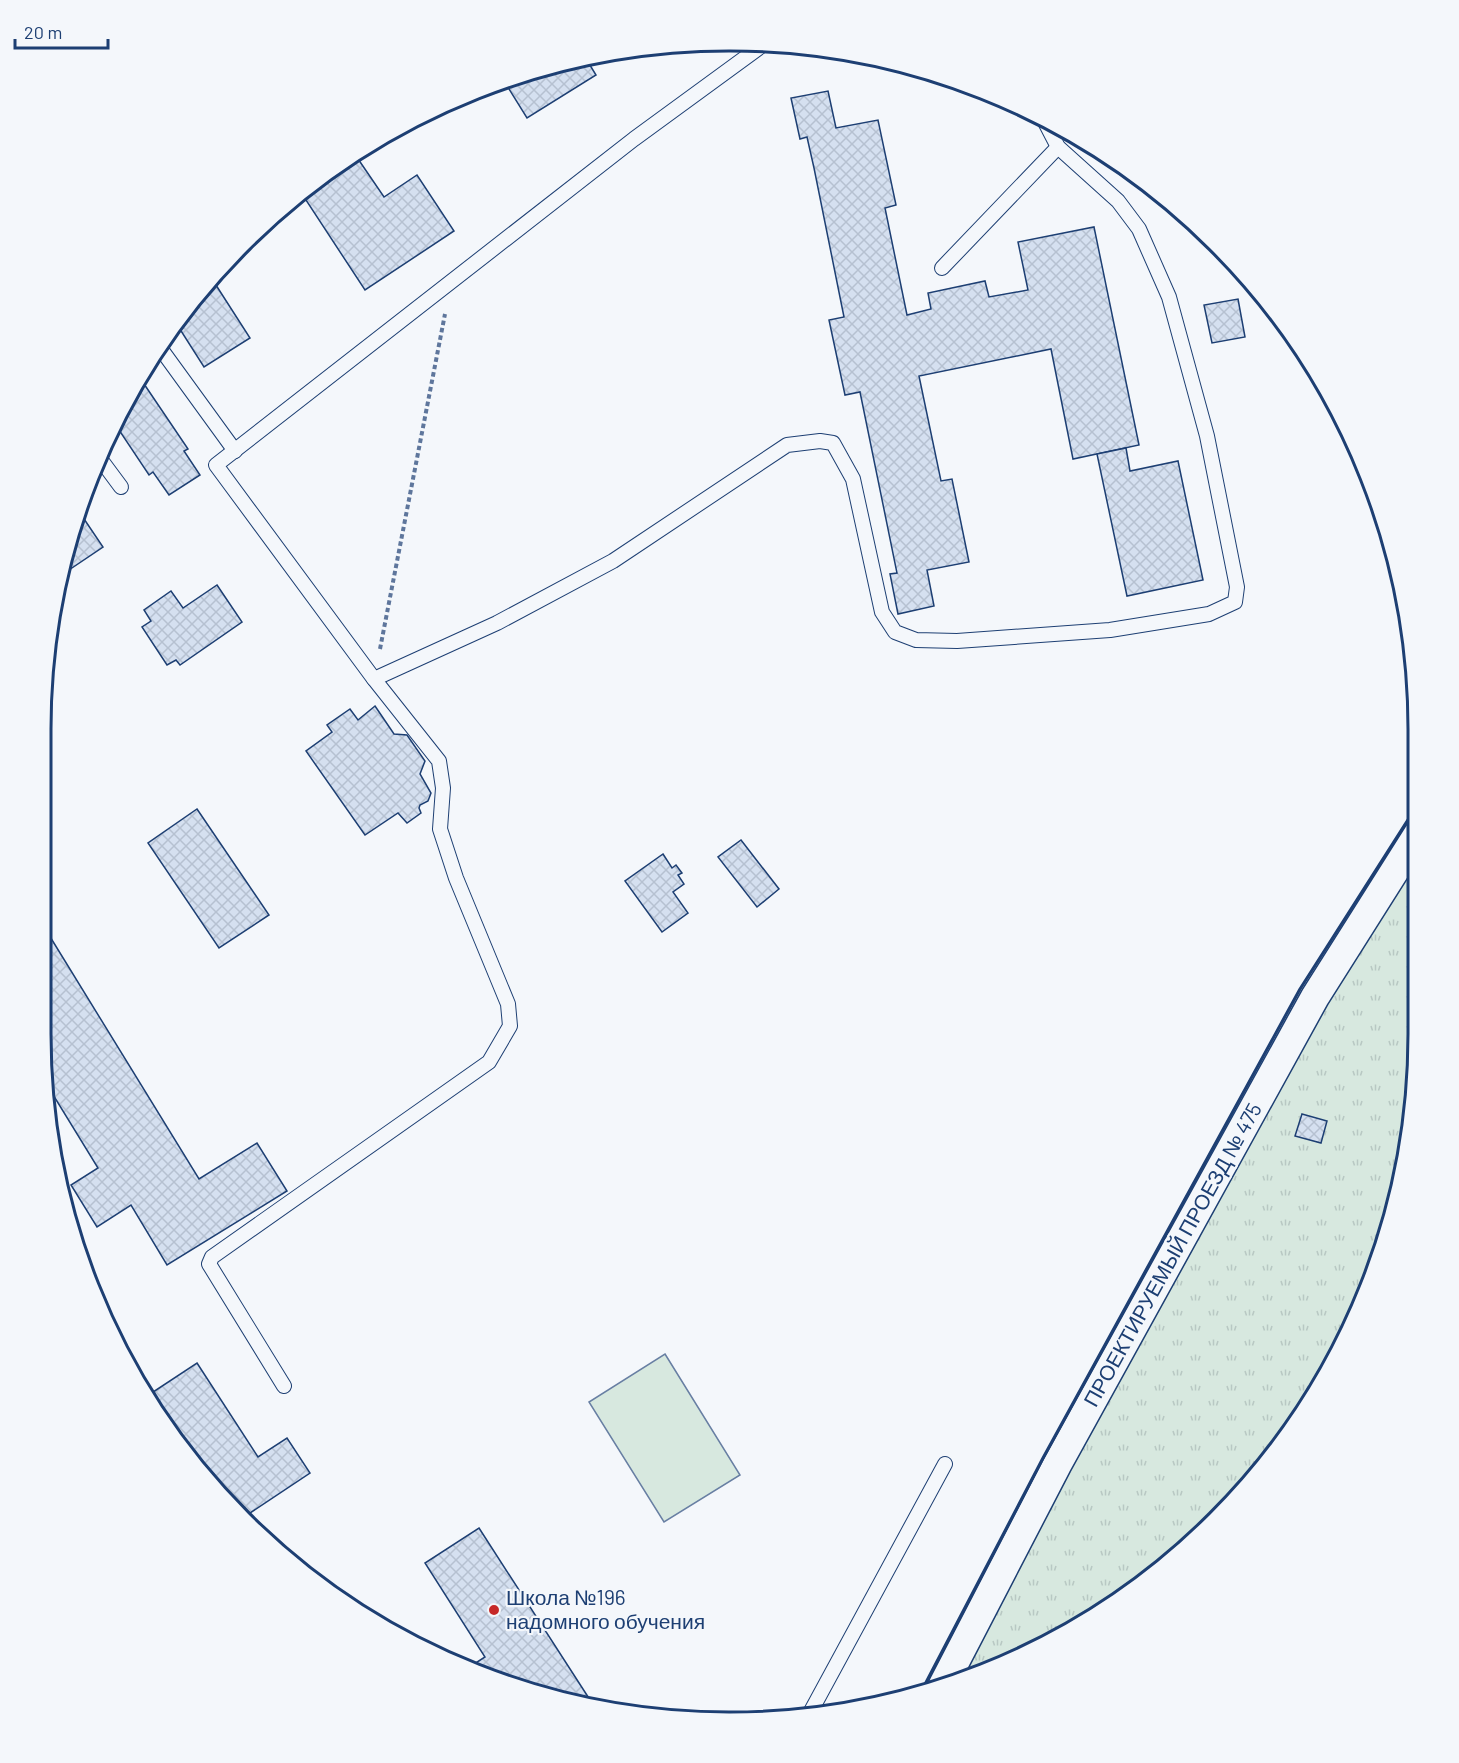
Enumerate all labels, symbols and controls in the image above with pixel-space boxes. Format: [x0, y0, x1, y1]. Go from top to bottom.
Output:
scale bar [15, 12, 108, 50]
text: 20 m [24, 21, 62, 43]
street label: ПРОЕКТИРУЕМЫЙ ПРОЕЗД № 475 [1078, 1098, 1266, 1411]
place label: Школа №196 надомного обучения [506, 1584, 705, 1633]
marker: Школа №196 надомного обучения [487, 1603, 501, 1617]

